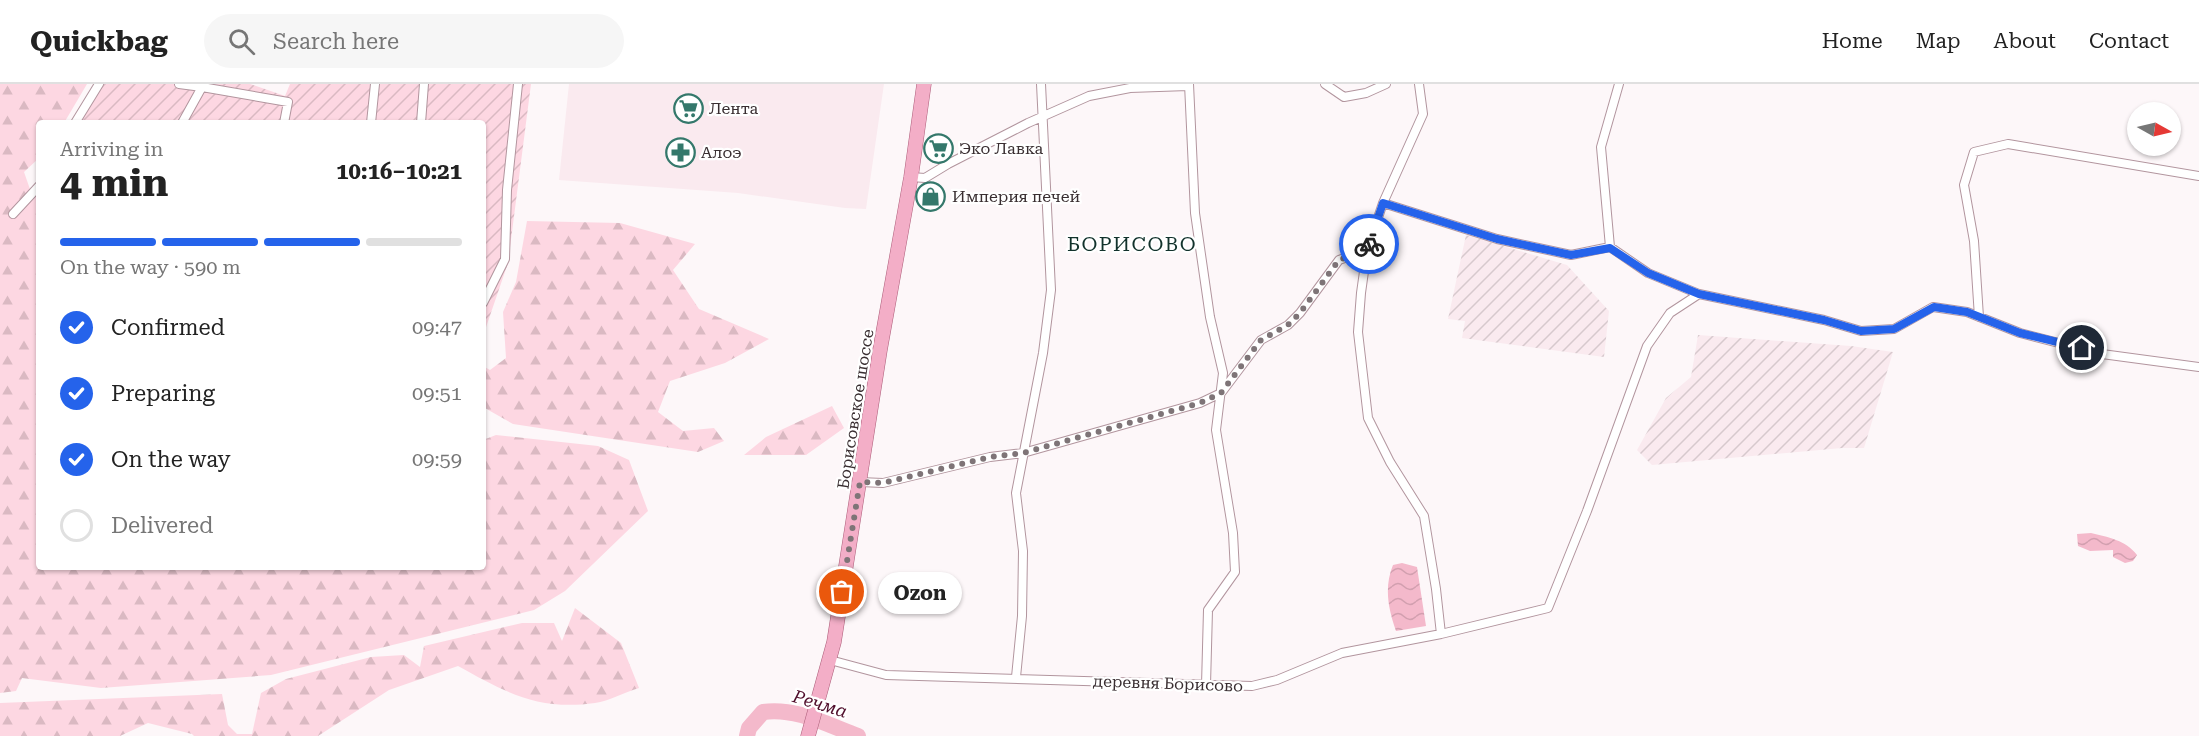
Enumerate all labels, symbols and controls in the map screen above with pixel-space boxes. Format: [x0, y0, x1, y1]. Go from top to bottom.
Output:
search box [204, 14, 624, 68]
text: Quickbag [30, 25, 168, 58]
icon: search [225, 25, 258, 58]
text: Search here [273, 29, 399, 54]
text: Home [1822, 29, 1883, 53]
text: Map [1916, 29, 1961, 53]
text: About [1994, 29, 2056, 53]
text: Contact [2089, 29, 2169, 53]
supermarket icon: Лента [672, 92, 704, 124]
place label: Лента [709, 99, 759, 118]
north arrow [2127, 102, 2181, 156]
map controls [2127, 102, 2181, 156]
supermarket icon: Эко Лавка [922, 132, 954, 164]
pharmacy icon: Алоэ [664, 136, 696, 168]
text: Arriving in [60, 137, 163, 161]
place label: Эко Лавка [959, 139, 1043, 158]
place label: Алоэ [701, 143, 742, 162]
text: 10:16–10:21 [336, 159, 462, 184]
text: 4 min [60, 160, 168, 206]
shop icon: Империя печей [915, 180, 947, 212]
place label: Империя печей [952, 187, 1080, 206]
courier [1339, 214, 1399, 274]
icon: bike [1353, 228, 1386, 261]
district label: БОРИСОВО [1067, 232, 1197, 256]
text: On the way · 590 m [60, 255, 241, 279]
icon: check [60, 311, 93, 344]
text: Confirmed [111, 315, 225, 340]
text: 09:47 [412, 315, 462, 339]
pin [2056, 322, 2107, 373]
street label: Борисовское шоссе [833, 328, 878, 490]
icon: home [2065, 331, 2098, 364]
icon: check [60, 377, 93, 410]
text: Preparing [111, 381, 215, 406]
text: 09:51 [412, 381, 462, 405]
icon: check [60, 443, 93, 476]
text: On the way [111, 447, 231, 472]
text: 09:59 [412, 447, 462, 471]
text: Delivered [111, 513, 213, 538]
pin [816, 566, 867, 617]
callout: Ozon [878, 571, 962, 613]
icon: bag [825, 575, 858, 608]
text: Ozon [894, 581, 946, 605]
street label: деревня Борисово [1093, 671, 1243, 696]
water label: Речма [789, 685, 850, 722]

